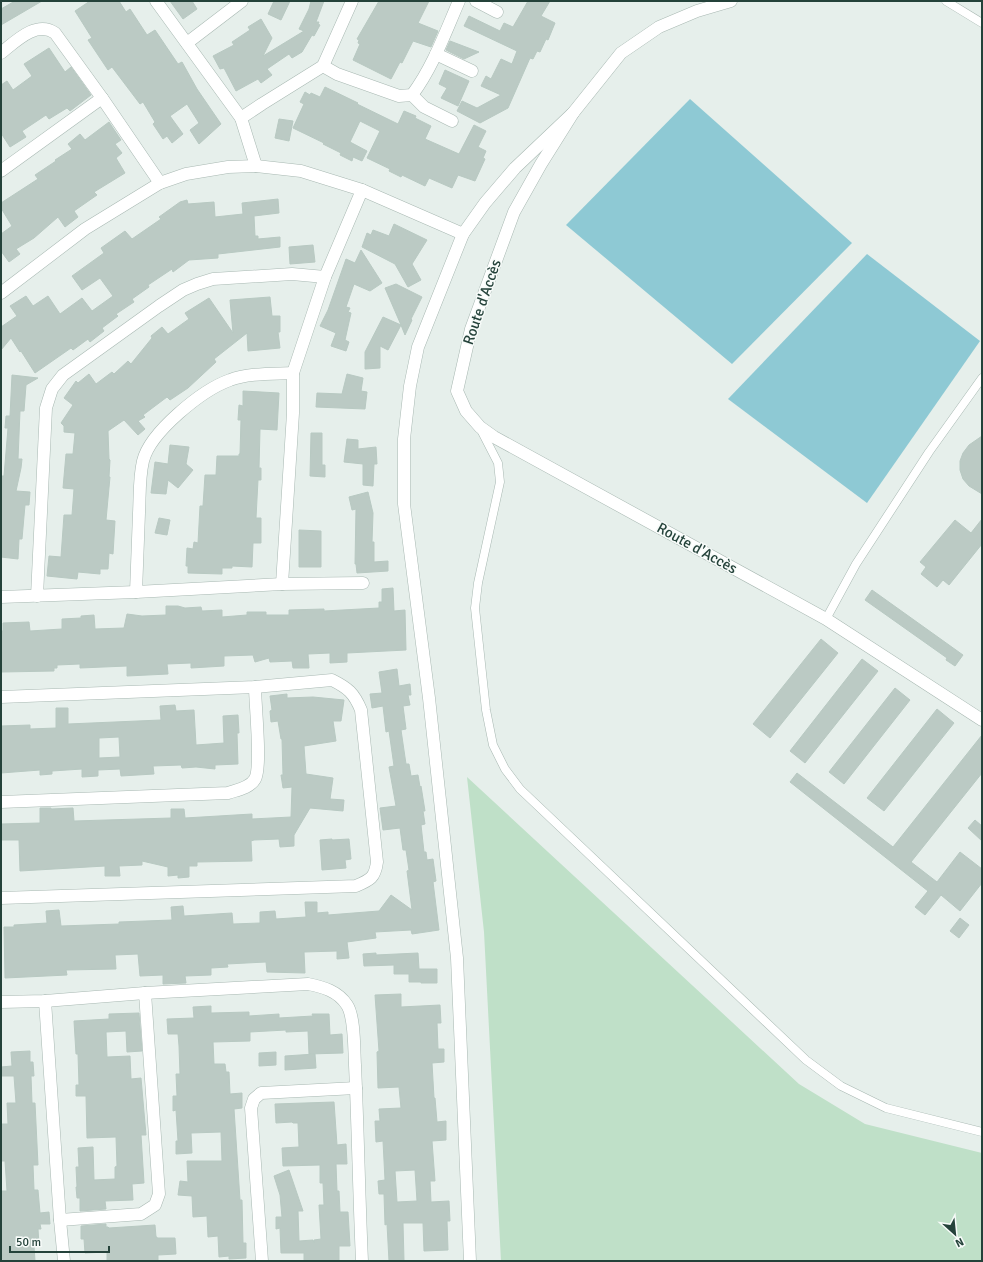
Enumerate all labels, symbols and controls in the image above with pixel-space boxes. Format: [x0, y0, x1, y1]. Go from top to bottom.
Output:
street label: Route d'Accès [459, 257, 505, 347]
street label: Route d'Accès [654, 519, 741, 578]
north arrow [935, 1214, 975, 1254]
scale bar [10, 1228, 109, 1254]
text: 50 m [16, 1235, 41, 1250]
text: N [953, 1235, 966, 1250]

